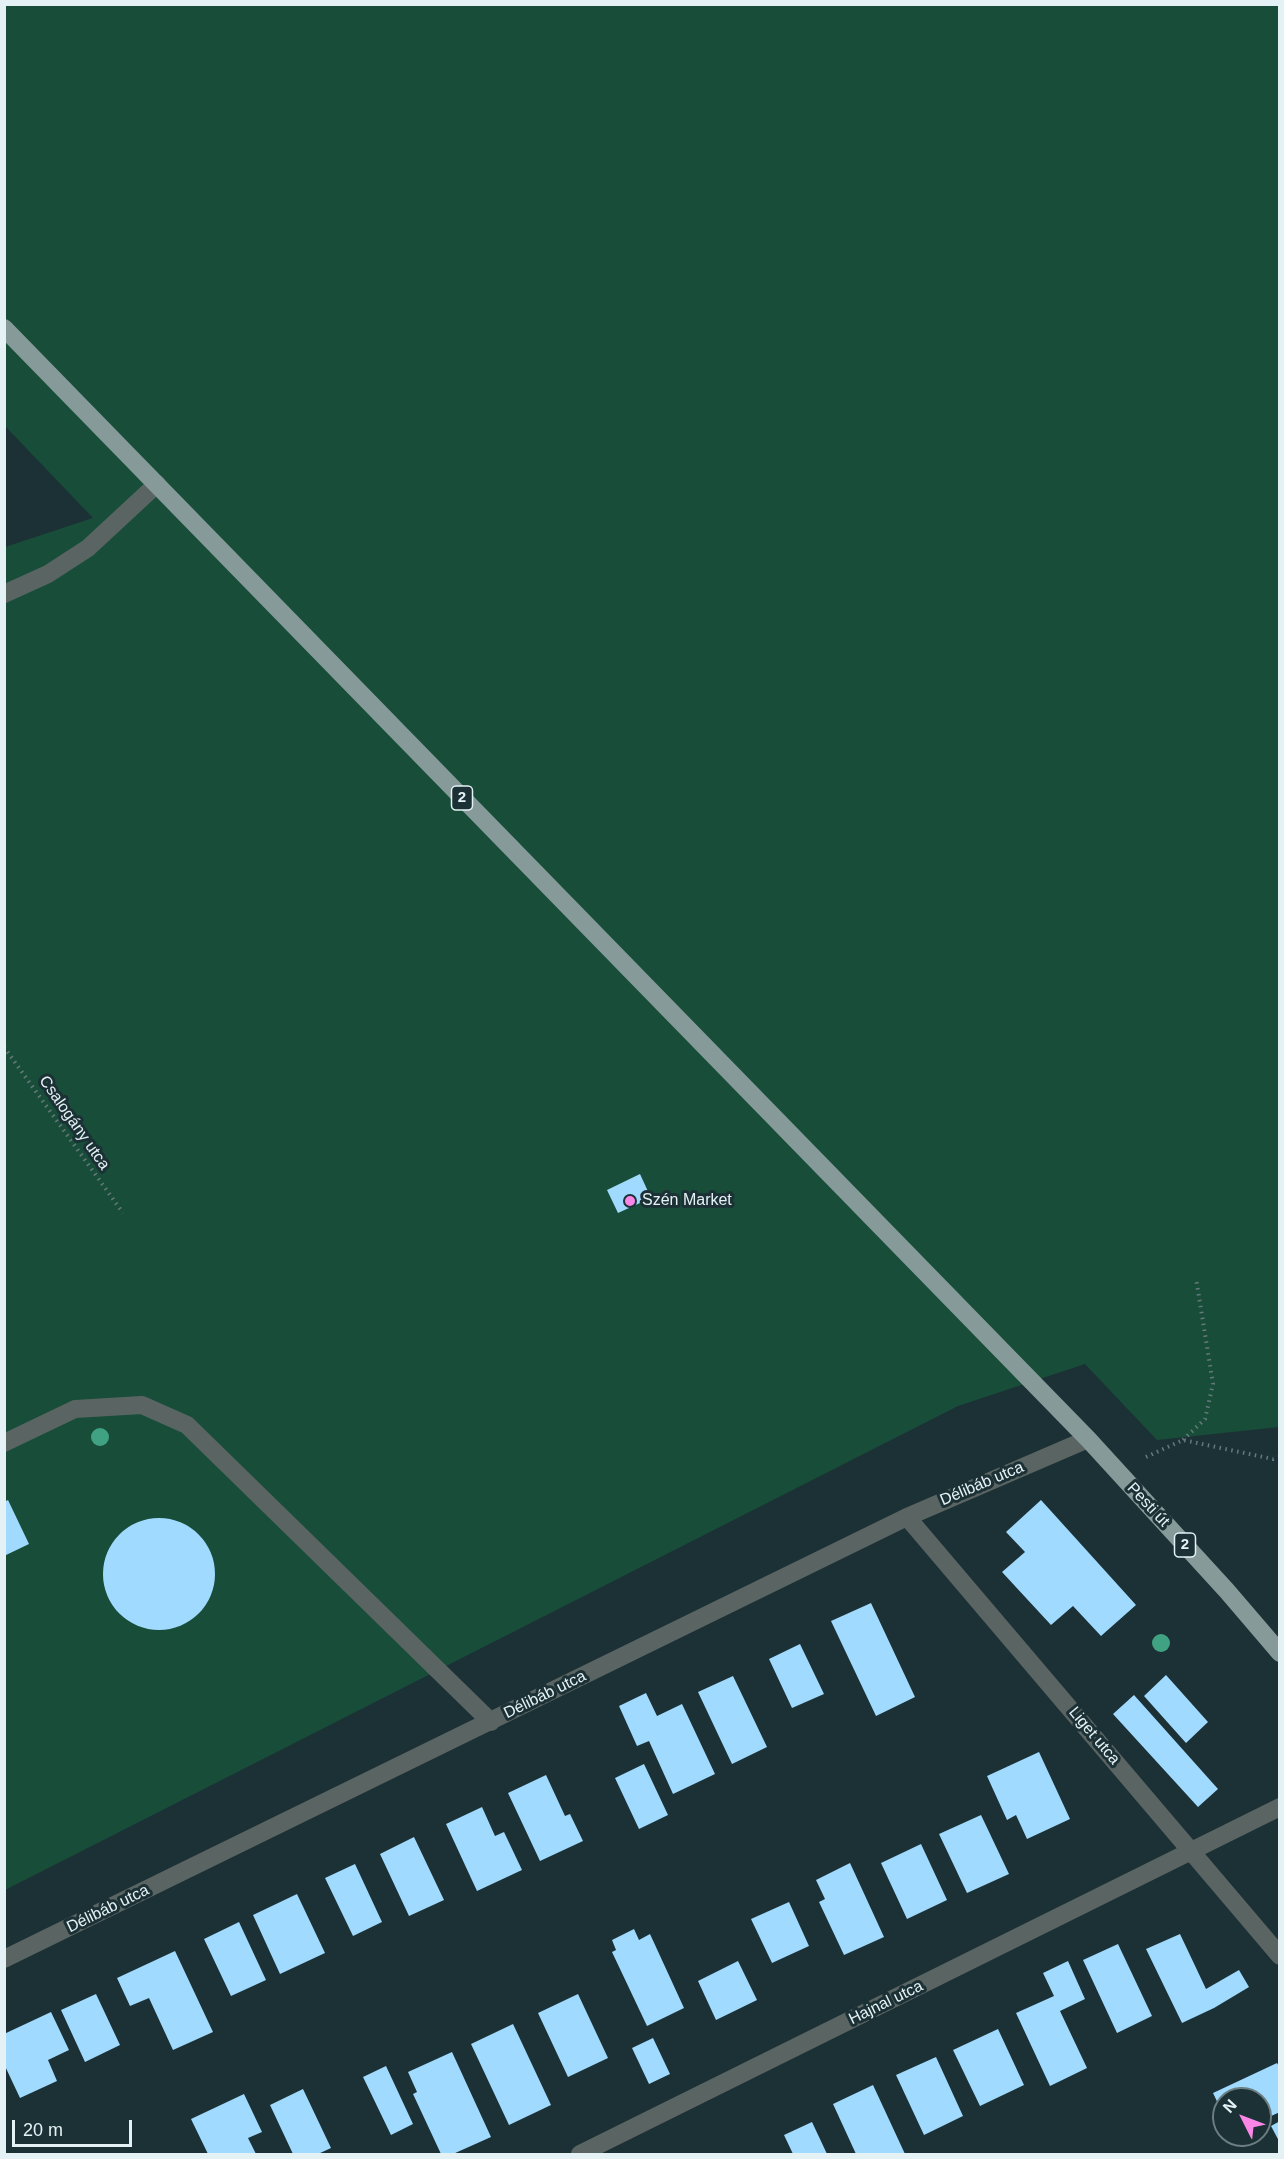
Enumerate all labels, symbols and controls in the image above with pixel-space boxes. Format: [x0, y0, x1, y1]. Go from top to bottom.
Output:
road number: 2 [452, 786, 472, 810]
street label: Csalogány utca [35, 1072, 113, 1174]
place label: Szén Market [642, 1191, 732, 1211]
marker: Szén Market [623, 1194, 637, 1208]
street label: Délibáb utca [937, 1458, 1027, 1510]
street label: Pesti út [1123, 1479, 1173, 1531]
road number: 2 [1174, 1533, 1196, 1557]
street label: Délibáb utca [501, 1667, 589, 1723]
street label: Liget utca [1064, 1703, 1124, 1769]
street label: Délibáb utca [64, 1881, 152, 1937]
street label: Hajnal utca [846, 1977, 926, 2029]
north arrow [1212, 2087, 1272, 2147]
text: N [1220, 2096, 1240, 2116]
scale bar [15, 2108, 135, 2146]
text: 20 m [23, 2120, 63, 2140]

